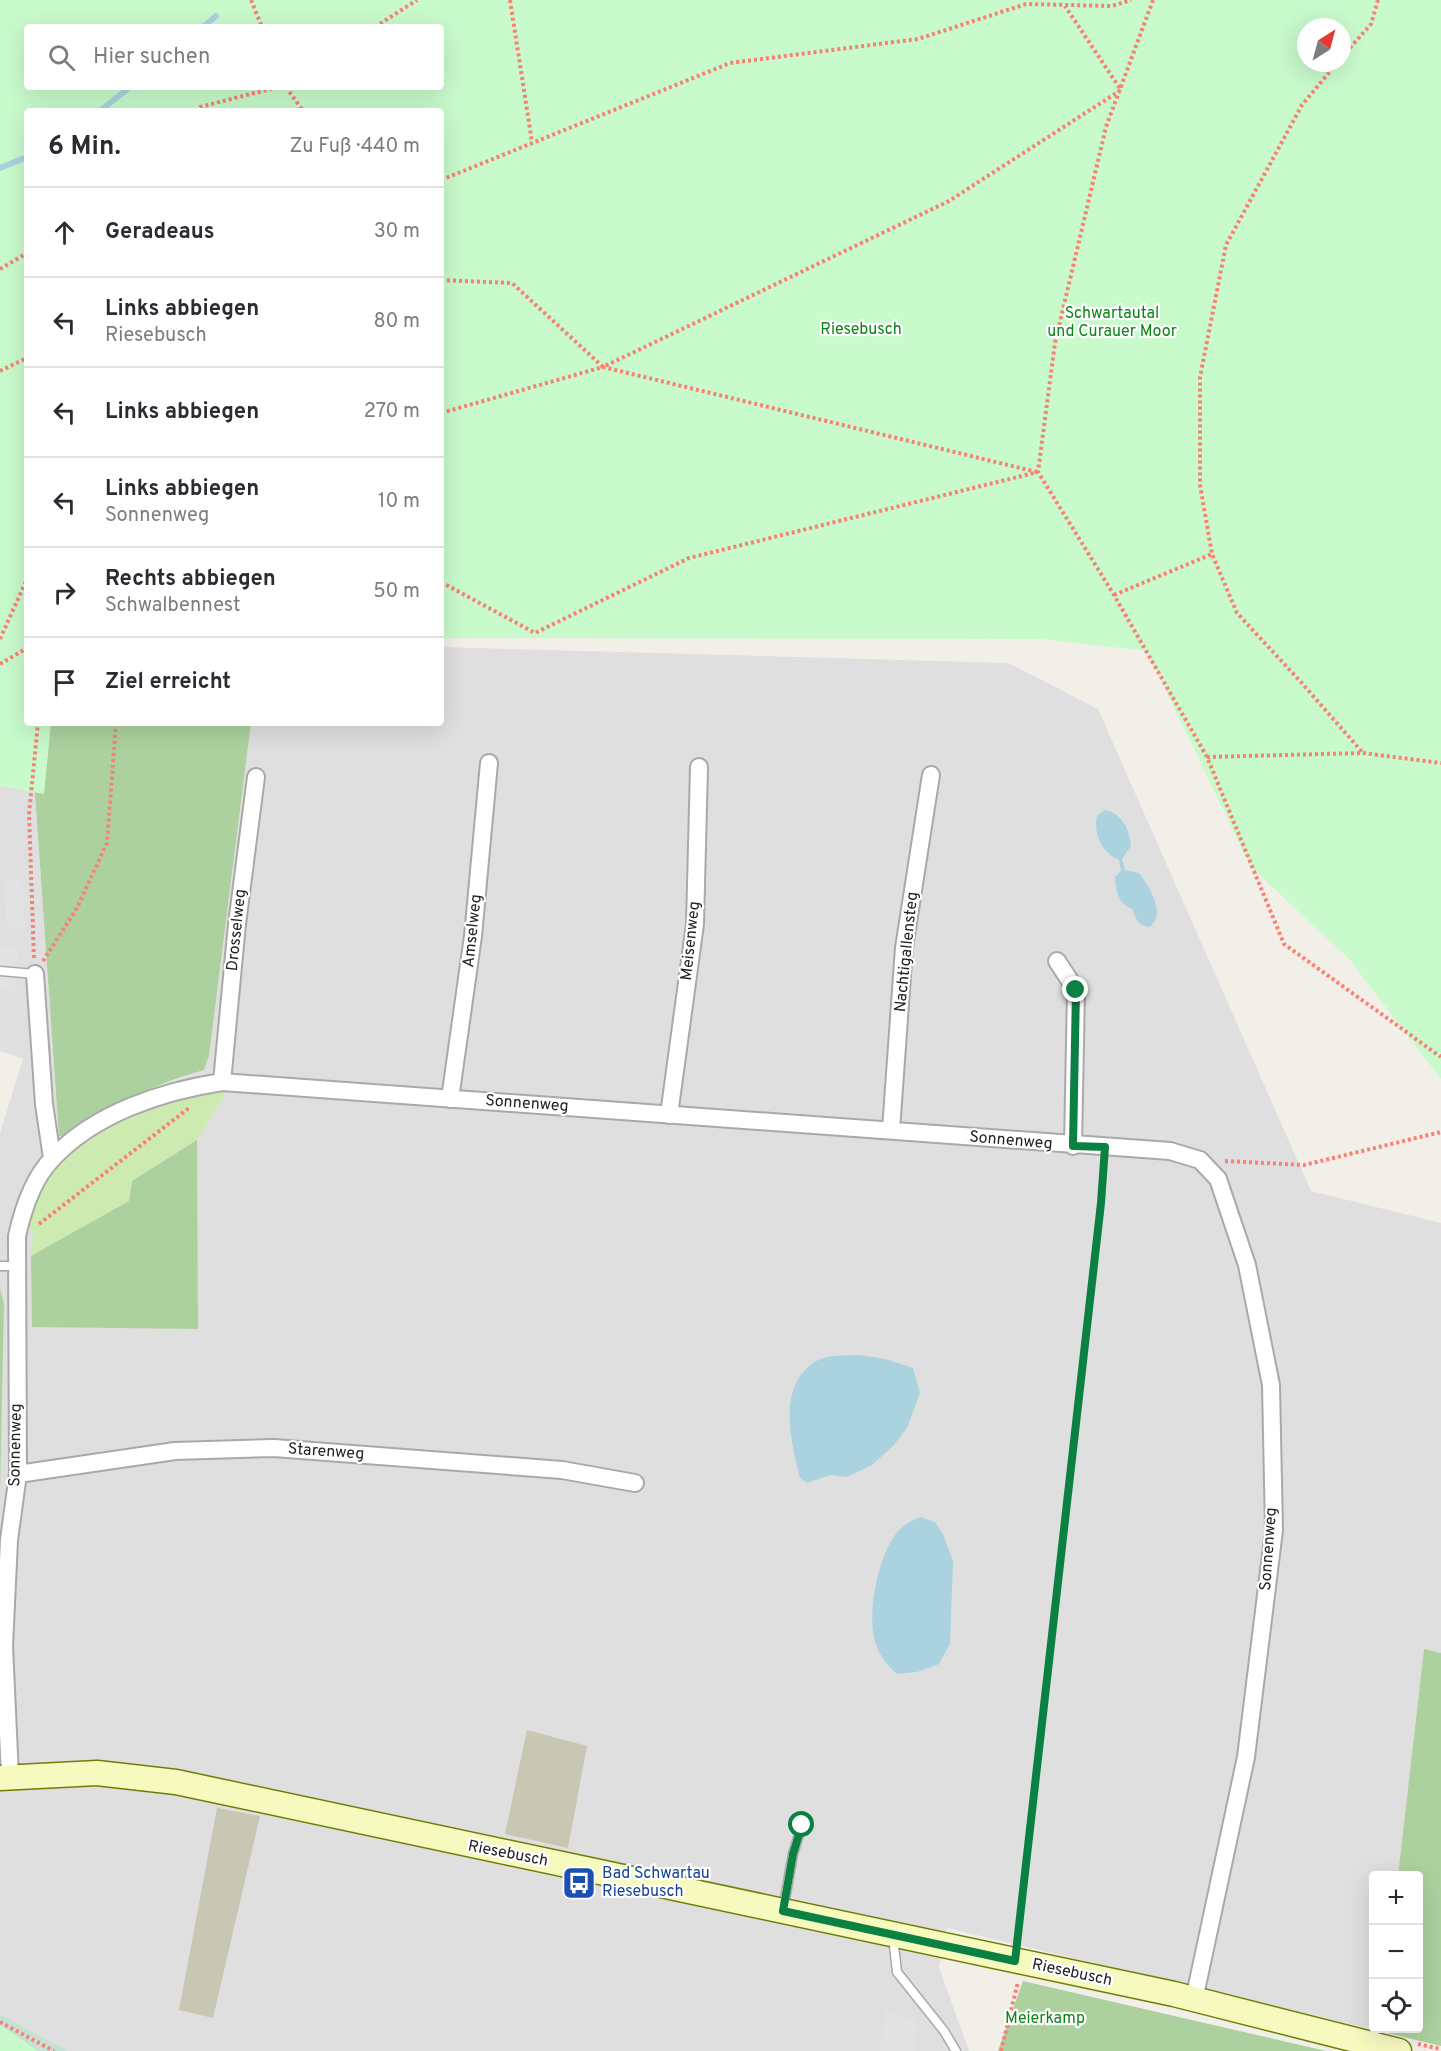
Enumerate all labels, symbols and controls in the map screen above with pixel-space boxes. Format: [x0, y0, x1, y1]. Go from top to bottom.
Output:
north arrow [1297, 18, 1351, 72]
search box [24, 24, 444, 90]
icon: search [45, 41, 78, 74]
text: Hier suchen [93, 44, 210, 71]
text: 6 Min. [48, 131, 121, 164]
text: Zu Fuß · 440 m [289, 134, 420, 160]
icon: ahead [48, 216, 81, 249]
text: Geradeaus [105, 219, 215, 246]
text: 30 m [374, 219, 420, 245]
text: Links abbiegen [105, 296, 259, 323]
park label: Schwartautal und Curauer Moor [1047, 304, 1177, 342]
icon: left [48, 306, 81, 339]
text: 80 m [374, 309, 420, 335]
park label: Riesebusch [820, 320, 902, 340]
text: Riesebusch [105, 323, 207, 349]
icon: left [48, 396, 81, 429]
text: Links abbiegen [105, 399, 259, 426]
text: 270 m [364, 399, 420, 425]
text: Links abbiegen [105, 476, 259, 503]
icon: left [48, 486, 81, 519]
text: 10 m [378, 489, 420, 515]
text: Sonnenweg [105, 503, 209, 529]
text: Rechts abbiegen [105, 566, 276, 593]
icon: right [48, 576, 81, 609]
text: 50 m [373, 579, 420, 605]
text: Schwalbennest [105, 593, 240, 619]
icon: arrive [48, 666, 81, 699]
text: Ziel erreicht [105, 669, 231, 696]
street label: Drosselweg [223, 888, 251, 972]
street label: Nachtigallensteg [891, 891, 923, 1013]
street label: Amselweg [459, 893, 487, 969]
street label: Meisenweg [677, 900, 705, 982]
route end [1062, 976, 1088, 1002]
street label: Sonnenweg [485, 1091, 569, 1117]
street label: Sonnenweg [969, 1127, 1053, 1155]
street label: Sonnenweg [5, 1403, 27, 1487]
street label: Starenweg [287, 1439, 365, 1465]
street label: Sonnenweg [1256, 1507, 1282, 1591]
route start [788, 1811, 814, 1837]
street label: Riesebusch [466, 1836, 550, 1872]
place label: Bad Schwartau Riesebusch [602, 1864, 710, 1902]
bus stop icon: Bad Schwartau Riesebusch [561, 1865, 597, 1901]
map controls [1369, 1871, 1423, 2033]
button: + [1369, 1871, 1423, 1925]
button: − [1369, 1925, 1423, 1979]
street label: Riesebusch [1030, 1955, 1114, 1991]
button: locate [1369, 1979, 1423, 2033]
park label: Meierkamp [1005, 2009, 1085, 2029]

